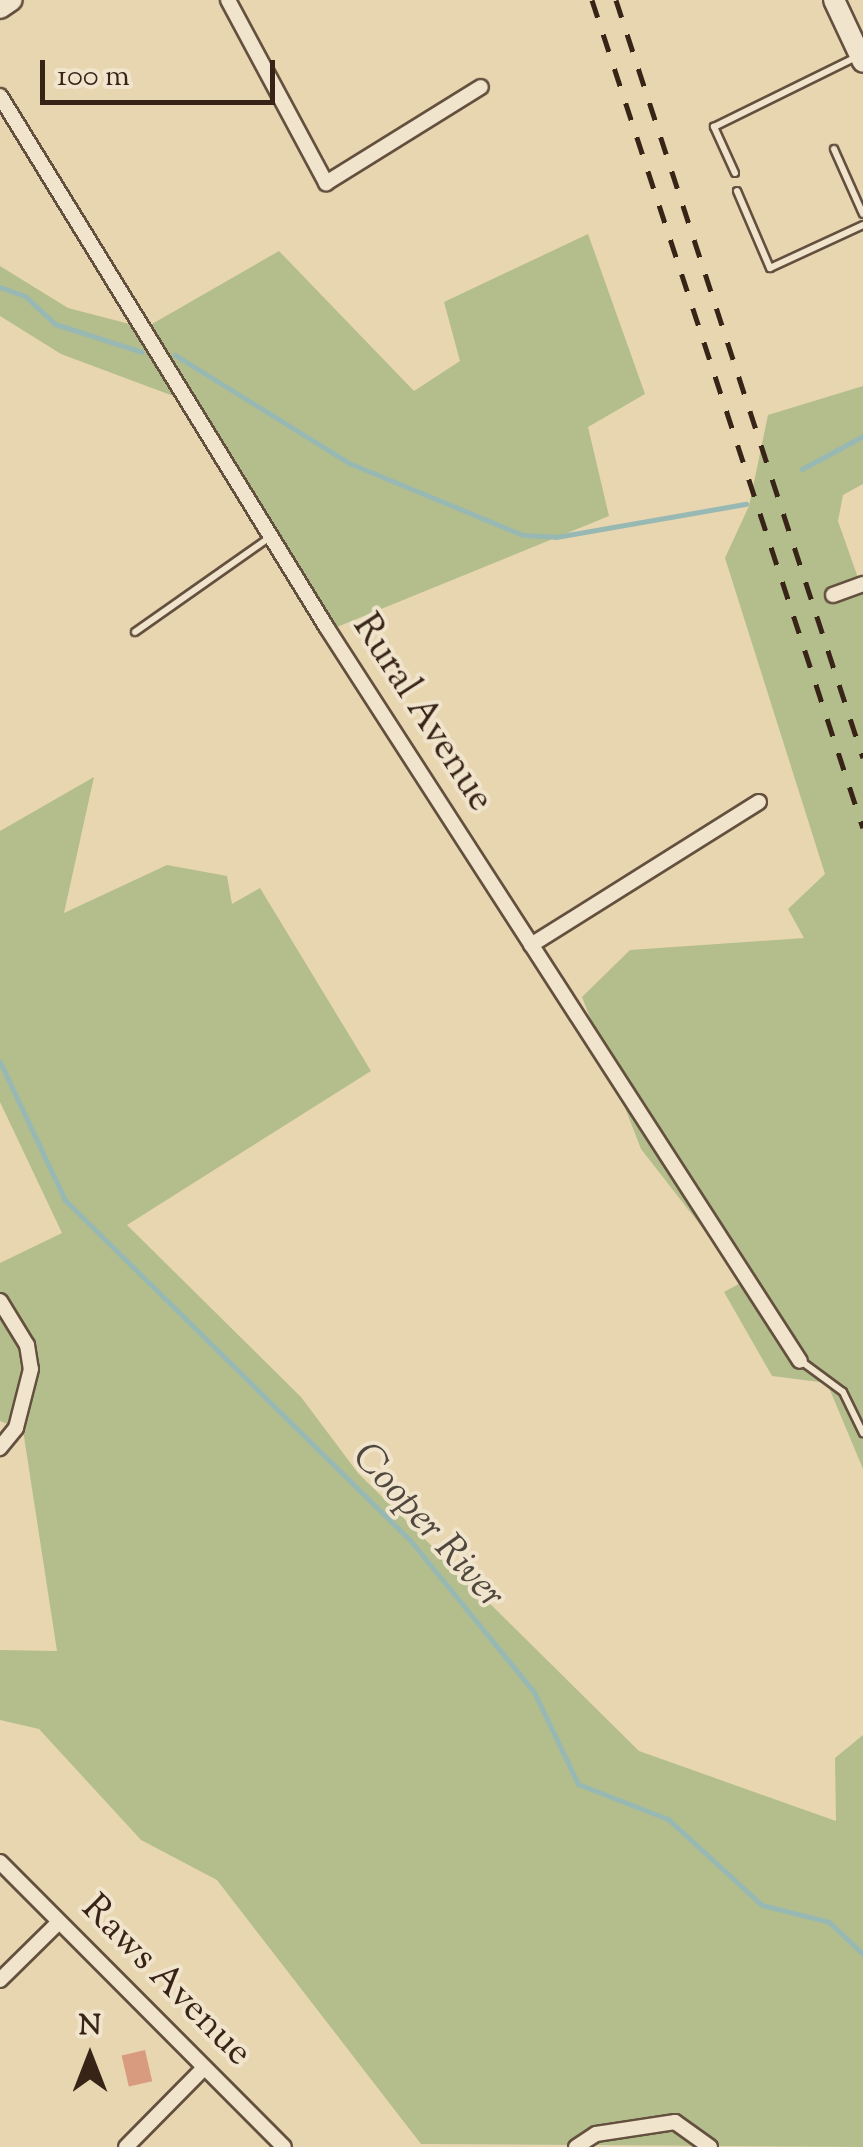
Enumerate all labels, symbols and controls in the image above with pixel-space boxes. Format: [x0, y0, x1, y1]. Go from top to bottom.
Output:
scale bar [45, 40, 280, 102]
text: 100 m [57, 56, 130, 99]
street label: Rural Avenue [340, 607, 502, 821]
water label: Cooper River [340, 1434, 514, 1620]
street label: Raws Avenue [70, 1887, 260, 2077]
north arrow [40, 2007, 140, 2107]
text: N [79, 2007, 101, 2047]

